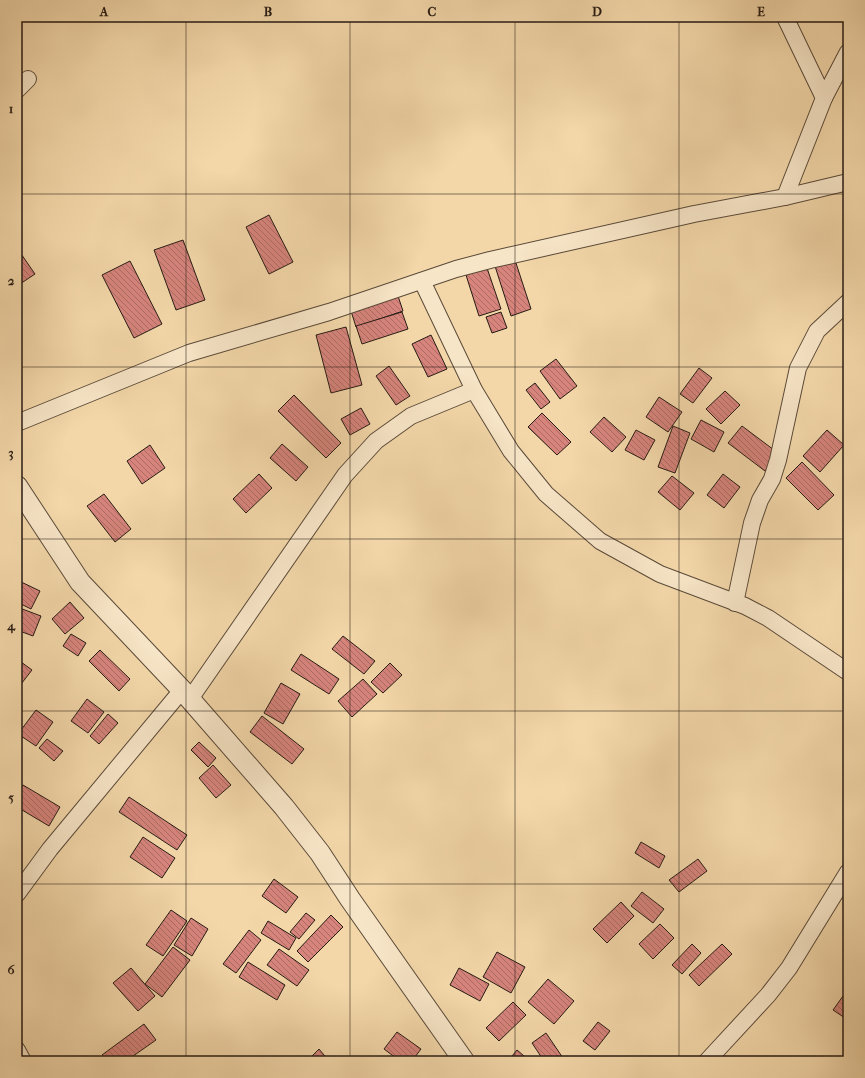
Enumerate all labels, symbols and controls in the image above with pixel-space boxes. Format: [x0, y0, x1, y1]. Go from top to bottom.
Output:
text: A [99, 4, 109, 19]
text: B [264, 4, 273, 19]
text: C [428, 4, 437, 19]
text: D [592, 4, 602, 19]
text: E [757, 4, 765, 19]
text: 1 [9, 101, 14, 116]
text: 2 [8, 273, 15, 288]
text: 3 [8, 445, 14, 461]
text: 4 [6, 618, 16, 634]
text: 5 [8, 790, 14, 805]
text: 6 [7, 962, 15, 977]

